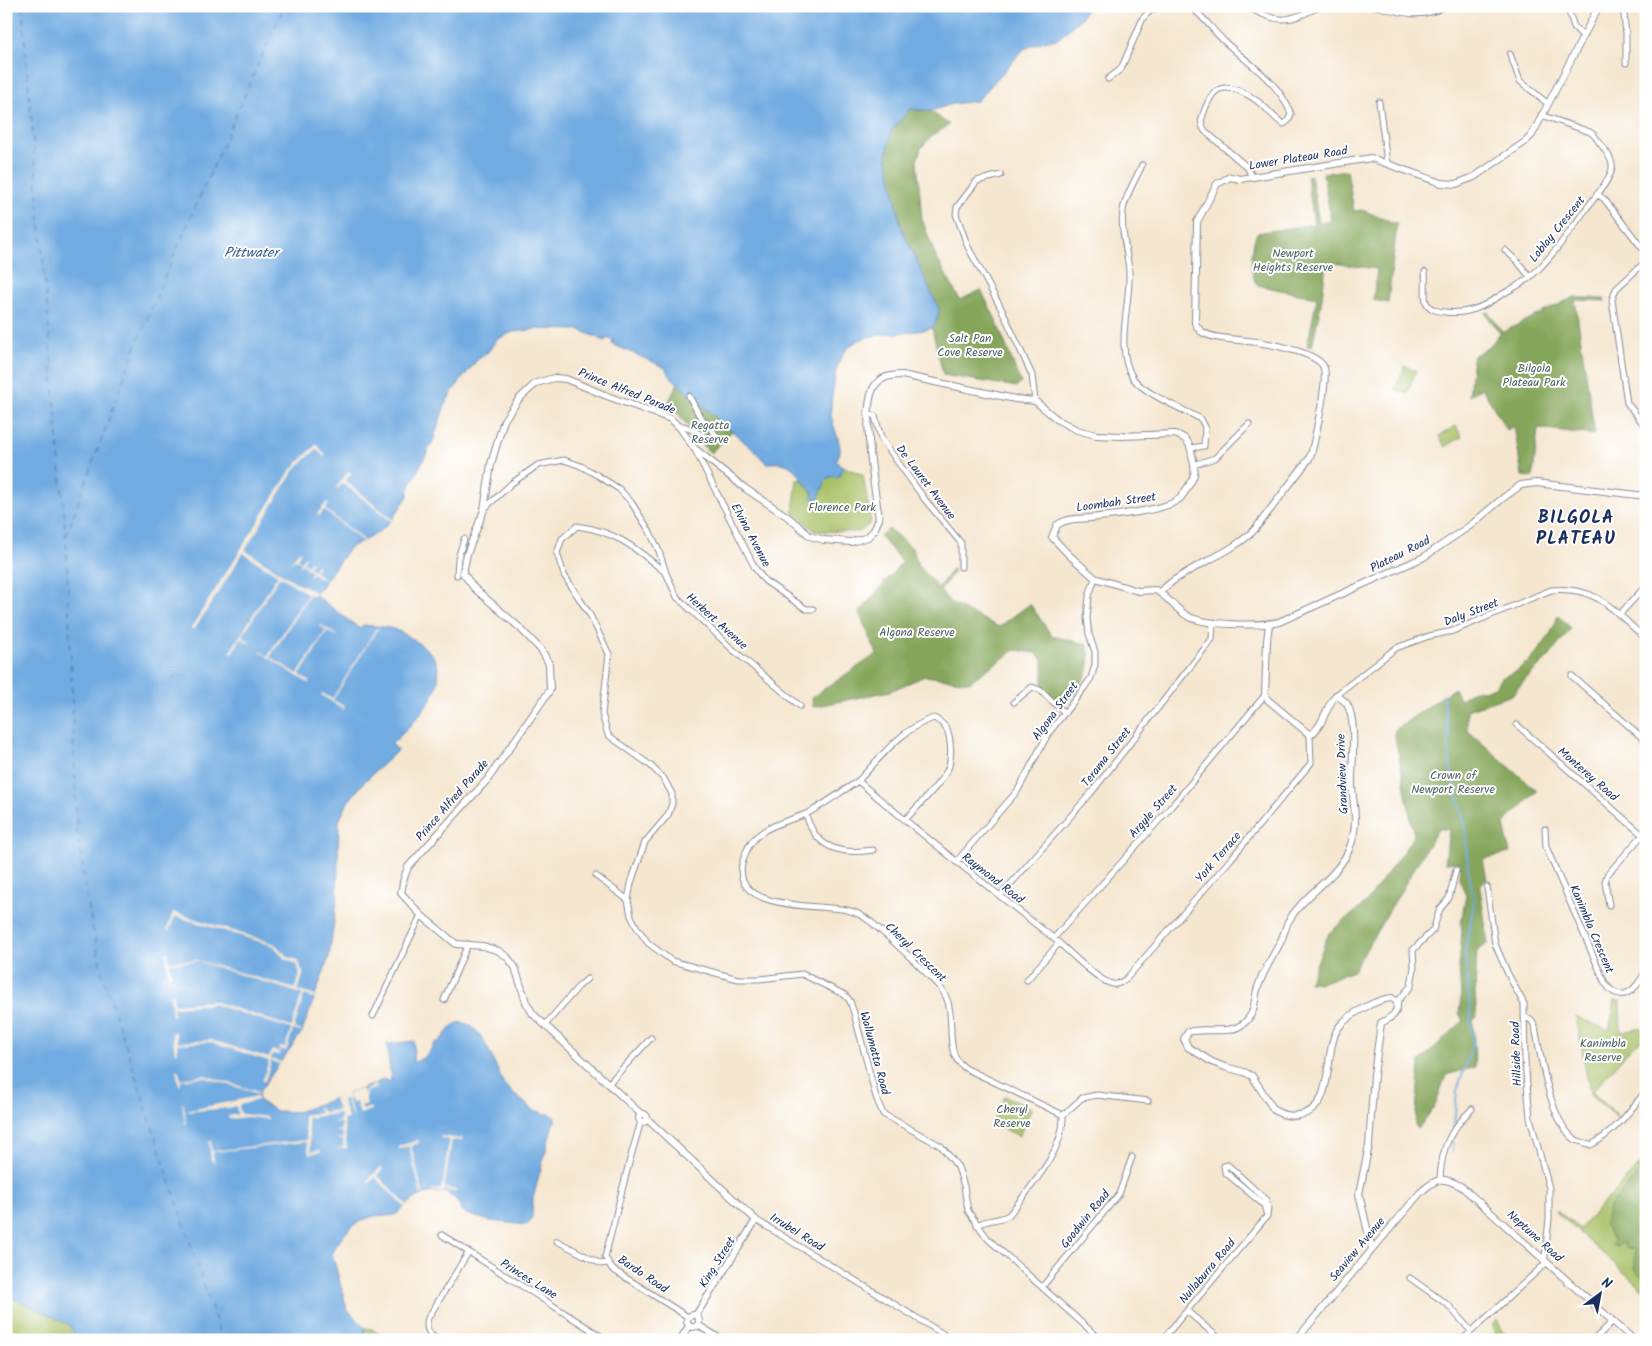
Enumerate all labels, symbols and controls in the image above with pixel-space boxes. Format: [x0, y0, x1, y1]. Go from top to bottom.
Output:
street label: Lower Plateau Road [1247, 141, 1350, 176]
street label: Loblay Crescent [1525, 192, 1590, 267]
water label: Pittwater [224, 242, 281, 264]
park label: Newport Heights Reserve [1253, 244, 1334, 277]
park label: Salt Pan Cove Reserve [937, 329, 1003, 362]
park label: Bilgola Plateau Park [1502, 359, 1566, 392]
street label: Prince Alfred Parade [575, 363, 679, 420]
park label: Regatta Reserve [691, 416, 730, 449]
street label: De Lauret Avenue [891, 441, 961, 524]
street label: Loombah Street [1075, 487, 1158, 518]
park label: Florence Park [808, 498, 876, 517]
street label: Elvina Avenue [726, 500, 776, 571]
district label: BILGOLA PLATEAU [1536, 504, 1616, 554]
street label: Plateau Road [1367, 531, 1435, 578]
street label: Herbert Avenue [681, 588, 752, 655]
street label: Daly Street [1441, 593, 1502, 632]
park label: Algona Reserve [879, 623, 955, 642]
street label: Algona Street [1028, 678, 1083, 745]
street label: Terama Street [1077, 723, 1136, 791]
street label: Grandview Drive [1332, 733, 1353, 815]
street label: Monterey Road [1553, 743, 1623, 807]
street label: Prince Alfred Parade [411, 755, 494, 846]
park label: Crown of Newport Reserve [1411, 766, 1495, 799]
street label: Argyle Street [1124, 780, 1182, 843]
street label: York Terrace [1191, 827, 1247, 887]
street label: Raymond Road [957, 848, 1029, 909]
street label: Kanimbla Crescent [1564, 882, 1619, 977]
street label: Cheryl Crescent [880, 918, 951, 987]
street label: Wallumatta Road [854, 1009, 895, 1098]
street label: Hillside Road [1506, 1020, 1527, 1087]
park label: Kanimbla Reserve [1580, 1034, 1627, 1067]
park label: Cheryl Reserve [993, 1100, 1031, 1133]
street label: Goodwin Road [1056, 1185, 1116, 1253]
street label: Neptune Road [1502, 1206, 1568, 1268]
street label: Irrubel Road [766, 1208, 828, 1257]
street label: Seaview Avenue [1325, 1213, 1390, 1286]
street label: King Street [694, 1233, 741, 1292]
street label: Nullaburra Road [1174, 1234, 1241, 1308]
street label: Bardo Road [614, 1250, 673, 1299]
street label: Princes Lane [496, 1254, 562, 1305]
north arrow [1574, 1268, 1624, 1318]
text: N [1597, 1272, 1616, 1296]

